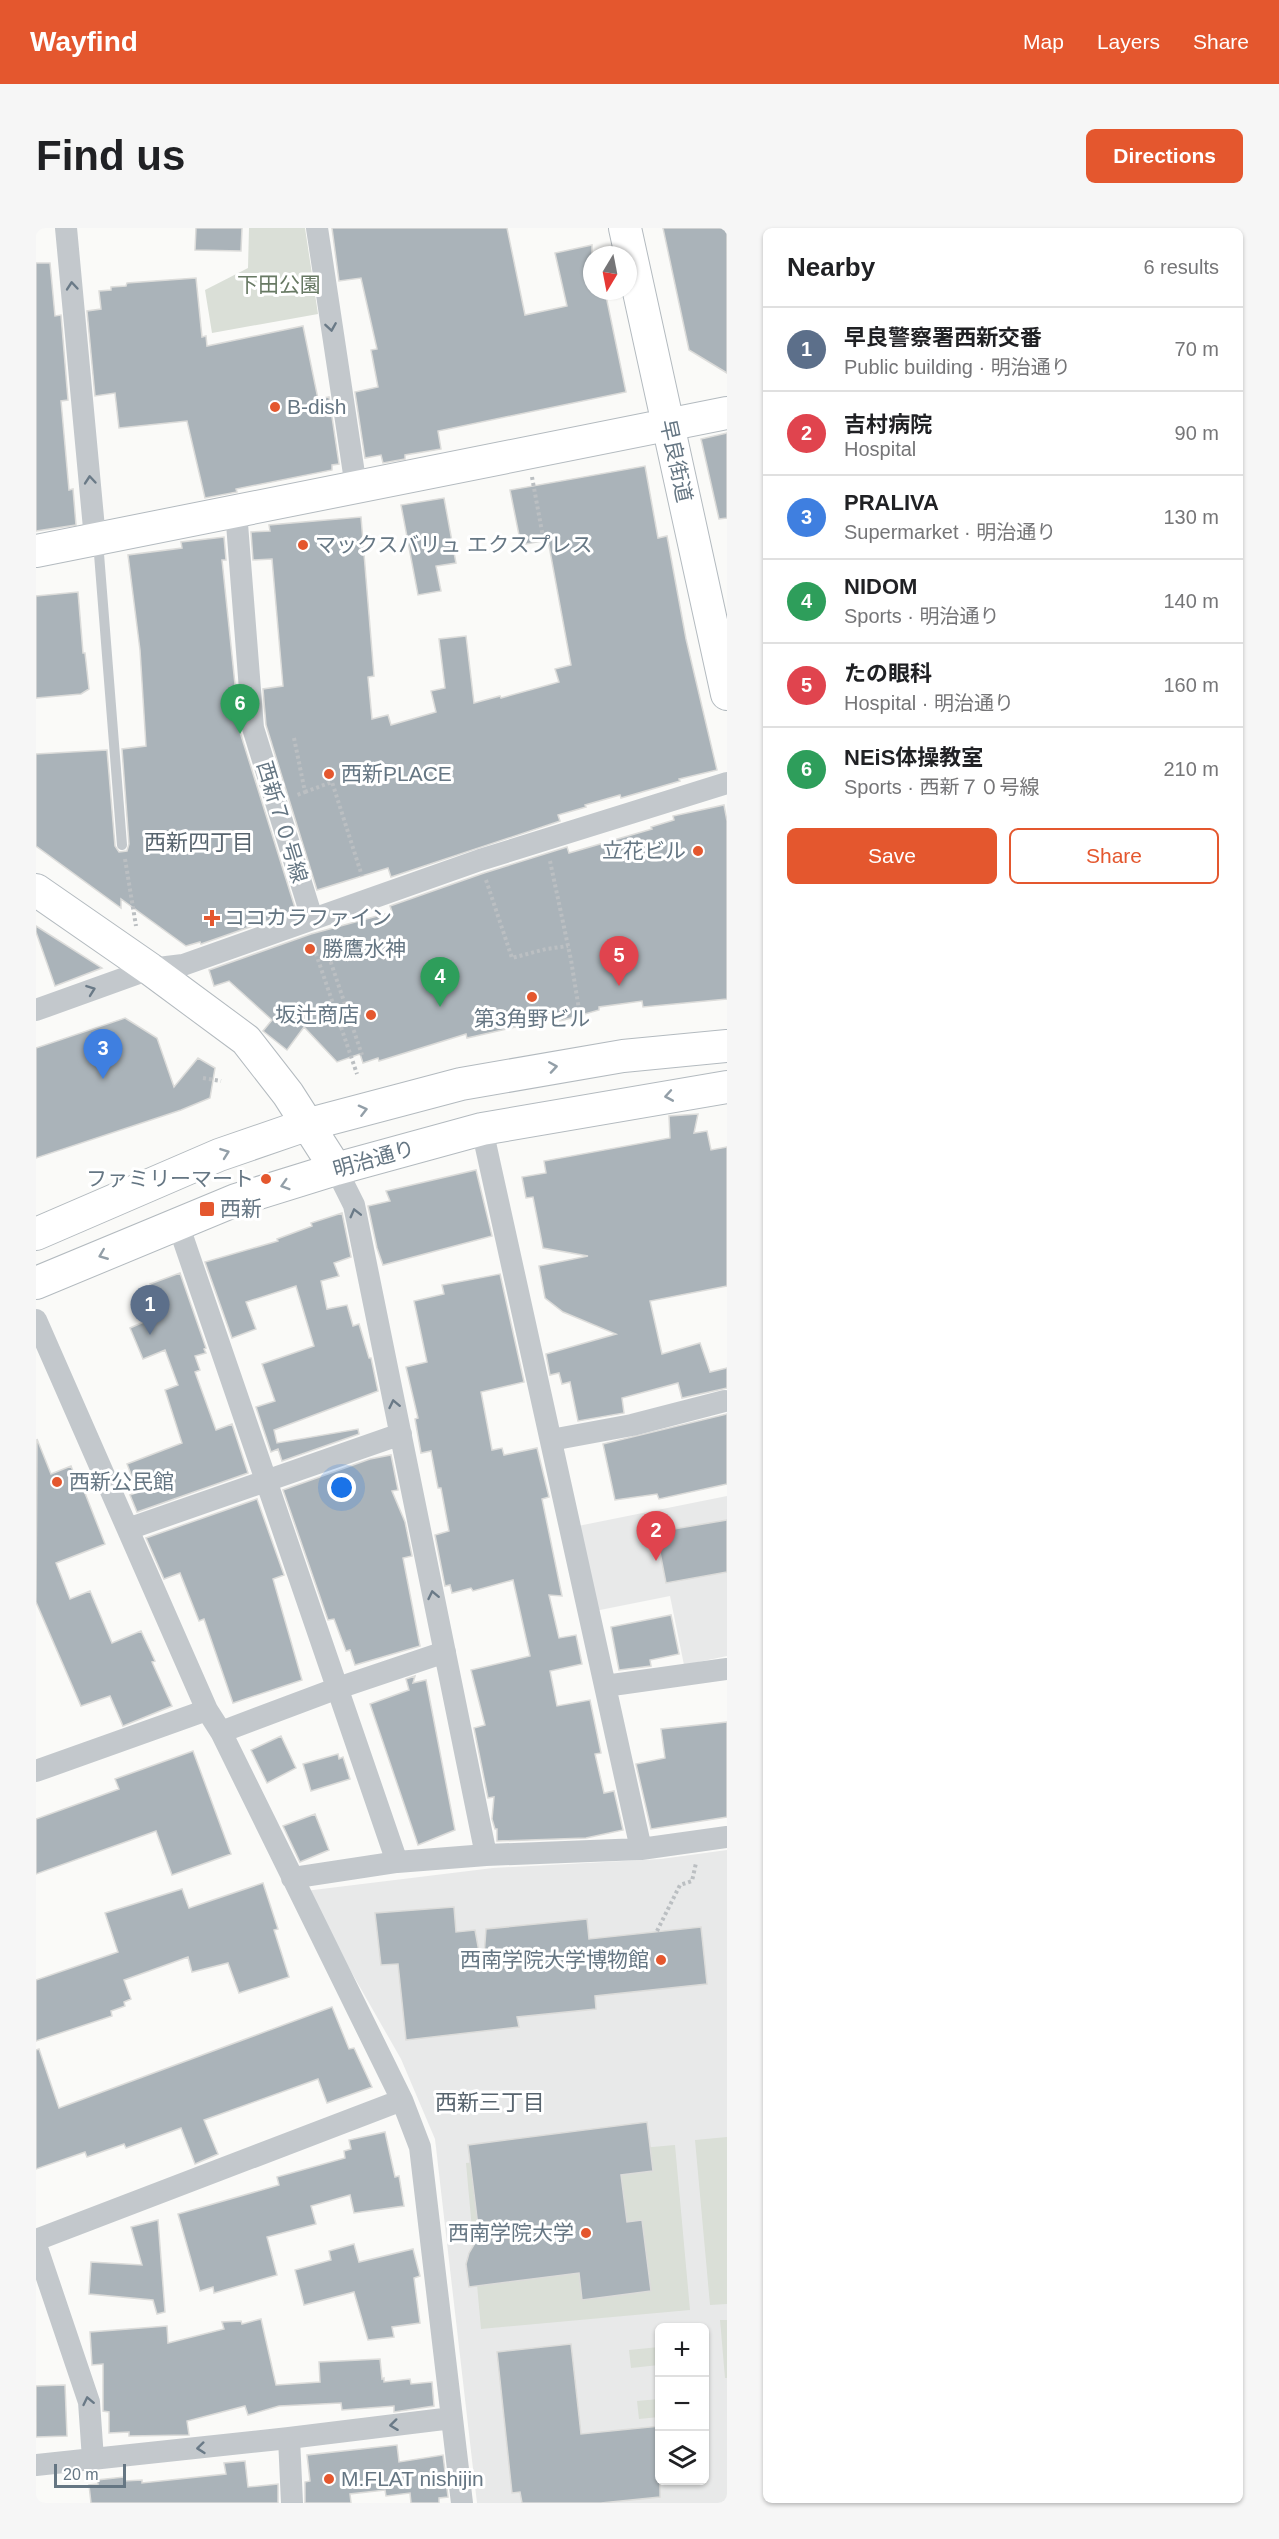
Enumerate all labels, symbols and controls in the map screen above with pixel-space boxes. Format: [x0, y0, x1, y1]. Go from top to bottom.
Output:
text: Wayfind [30, 26, 138, 57]
text: Map [1023, 30, 1064, 53]
text: Layers [1097, 30, 1160, 53]
text: Share [1193, 30, 1249, 53]
button: Directions [1086, 129, 1243, 183]
text: Find us [36, 132, 185, 179]
north arrow [583, 246, 637, 300]
text: Nearby [787, 252, 875, 282]
text: 6 results [1143, 256, 1219, 278]
park label: 下田公園 [237, 273, 321, 296]
one-way arrow [66, 282, 79, 291]
one-way arrow [325, 323, 337, 332]
text: 早良警察署西新交番 [844, 325, 1042, 350]
text: 1 [801, 338, 812, 360]
text: 70 m [1175, 338, 1219, 360]
text: Public building · 明治通り [844, 356, 1071, 378]
place label: B-dish [287, 395, 347, 418]
marker: B-dish [268, 400, 282, 414]
text: 吉村病院 [844, 412, 932, 437]
street label: 早良街道 [657, 417, 696, 504]
text: 2 [801, 422, 812, 444]
text: 90 m [1175, 422, 1219, 444]
text: Hospital [844, 438, 916, 460]
one-way arrow [83, 476, 96, 485]
text: PRALIVA [844, 490, 939, 515]
text: 3 [801, 506, 812, 528]
text: 130 m [1163, 506, 1219, 528]
text: Supermarket · 明治通り [844, 521, 1056, 543]
place label: マックスバリュ エクスプレス [315, 533, 593, 556]
marker: マックスバリュ エクスプレス [296, 538, 310, 552]
text: NIDOM [844, 574, 917, 599]
text: 4 [801, 590, 812, 612]
text: 140 m [1163, 590, 1219, 612]
text: Sports · 明治通り [844, 605, 1000, 627]
text: たの眼科 [844, 661, 932, 686]
text: 5 [801, 674, 812, 696]
text: 160 m [1163, 674, 1219, 696]
pin: 6 [220, 684, 260, 734]
text: Hospital · 明治通り [844, 692, 1014, 714]
text: NEiS体操教室 [844, 745, 983, 770]
street label: 西新７０号線 [253, 758, 312, 885]
text: 6 [801, 758, 812, 780]
text: 210 m [1163, 758, 1219, 780]
place label: 西新PLACE [341, 762, 452, 785]
marker: 西新PLACE [322, 767, 336, 781]
text: Sports · 西新７０号線 [844, 776, 1040, 798]
button: Save [787, 828, 997, 884]
button: Share [1009, 828, 1219, 884]
district label: 西新四丁目 [144, 830, 254, 855]
place label: 立花ビル [602, 839, 686, 862]
marker: 立花ビル [691, 844, 705, 858]
place label: ココカラファイン [224, 906, 392, 929]
marker: ココカラファイン [205, 911, 219, 925]
pin: 5 [600, 936, 638, 986]
place label: 勝鷹水神 [322, 937, 406, 960]
marker: 勝鷹水神 [303, 942, 317, 956]
pin: 4 [420, 958, 460, 1007]
one-way arrow [85, 985, 96, 998]
marker: 第3角野ビル [525, 990, 539, 1004]
place label: 坂辻商店 [275, 1003, 359, 1026]
place label: 第3角野ビル [474, 1007, 590, 1030]
marker: 坂辻商店 [364, 1008, 378, 1022]
pin: 3 [84, 1030, 122, 1079]
one-way arrow [549, 1062, 558, 1074]
one-way arrow [665, 1090, 674, 1102]
one-way arrow [358, 1104, 368, 1117]
street label: 明治通り [330, 1136, 417, 1181]
one-way arrow [219, 1148, 230, 1161]
place label: ファミリーマート [86, 1167, 254, 1190]
marker: ファミリーマート [259, 1172, 273, 1186]
one-way arrow [280, 1178, 291, 1190]
place label: 西新 [220, 1197, 262, 1220]
marker: 西新 [198, 1200, 216, 1218]
one-way arrow [349, 1208, 362, 1218]
one-way arrow [98, 1248, 109, 1260]
pin: 1 [130, 1286, 170, 1335]
one-way arrow [389, 1399, 402, 1409]
place label: 西新公民館 [69, 1470, 174, 1493]
your location [327, 1473, 356, 1502]
marker: 西新公民館 [50, 1475, 64, 1489]
pin: 2 [636, 1512, 676, 1561]
one-way arrow [428, 1590, 441, 1600]
place label: 西南学院大学博物館 [460, 1948, 649, 1971]
marker: 西南学院大学博物館 [654, 1953, 668, 1967]
district label: 西新三丁目 [435, 2090, 545, 2115]
place label: 西南学院大学 [448, 2221, 574, 2244]
marker: 西南学院大学 [579, 2226, 593, 2240]
map controls [655, 2323, 709, 2485]
button: + [655, 2323, 709, 2377]
button: − [655, 2377, 709, 2431]
one-way arrow [82, 2396, 95, 2406]
one-way arrow [390, 2419, 399, 2431]
button: layers [655, 2431, 709, 2485]
one-way arrow [196, 2441, 205, 2454]
scale bar [54, 2461, 126, 2488]
text: 20 m [63, 2466, 99, 2483]
place label: M.FLAT nishijin [341, 2467, 484, 2490]
marker: M.FLAT nishijin [322, 2472, 336, 2486]

